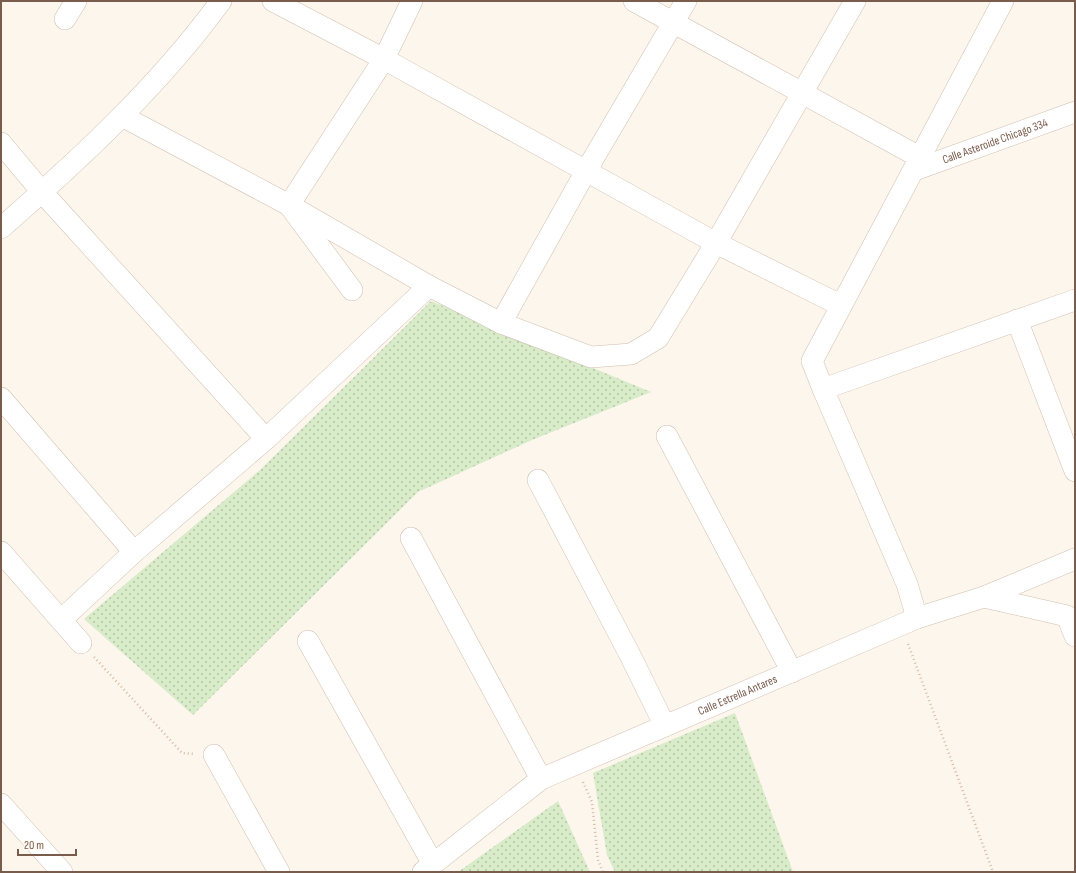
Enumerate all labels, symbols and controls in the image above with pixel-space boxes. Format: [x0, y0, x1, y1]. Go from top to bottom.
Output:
street label: Calle Asteroide Chicago 334 [940, 115, 1050, 167]
street label: Calle Estrella Antares [696, 671, 779, 718]
scale bar [18, 831, 76, 857]
text: 20 m [24, 838, 44, 853]

